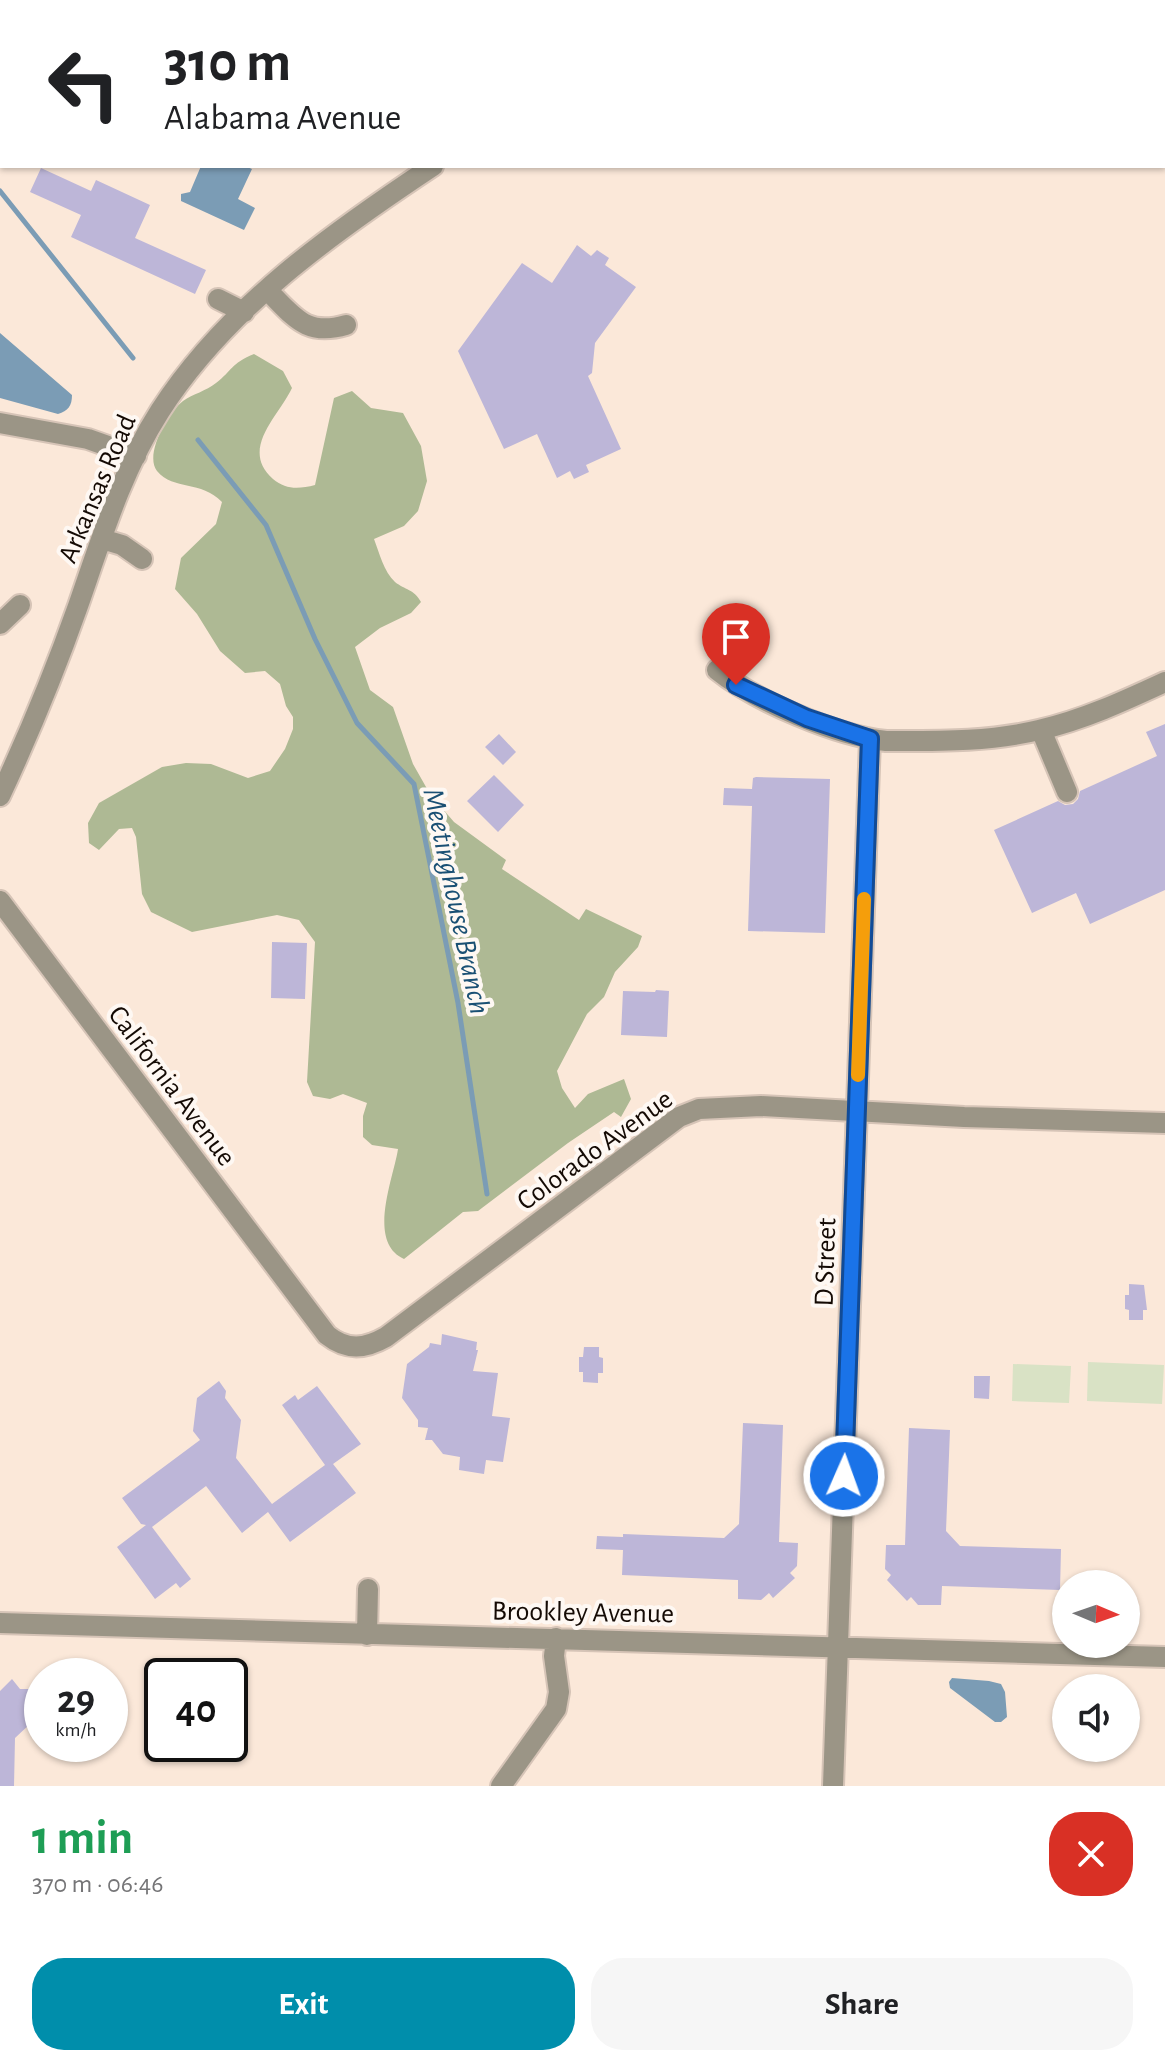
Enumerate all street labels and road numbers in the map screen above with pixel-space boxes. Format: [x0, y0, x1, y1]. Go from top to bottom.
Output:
street label: Arkansas Road [54, 410, 142, 567]
street label: California Avenue [102, 1001, 240, 1171]
street label: Colorado Avenue [512, 1085, 678, 1216]
street label: D Street [810, 1217, 842, 1307]
street label: Brookley Avenue [492, 1597, 674, 1629]

